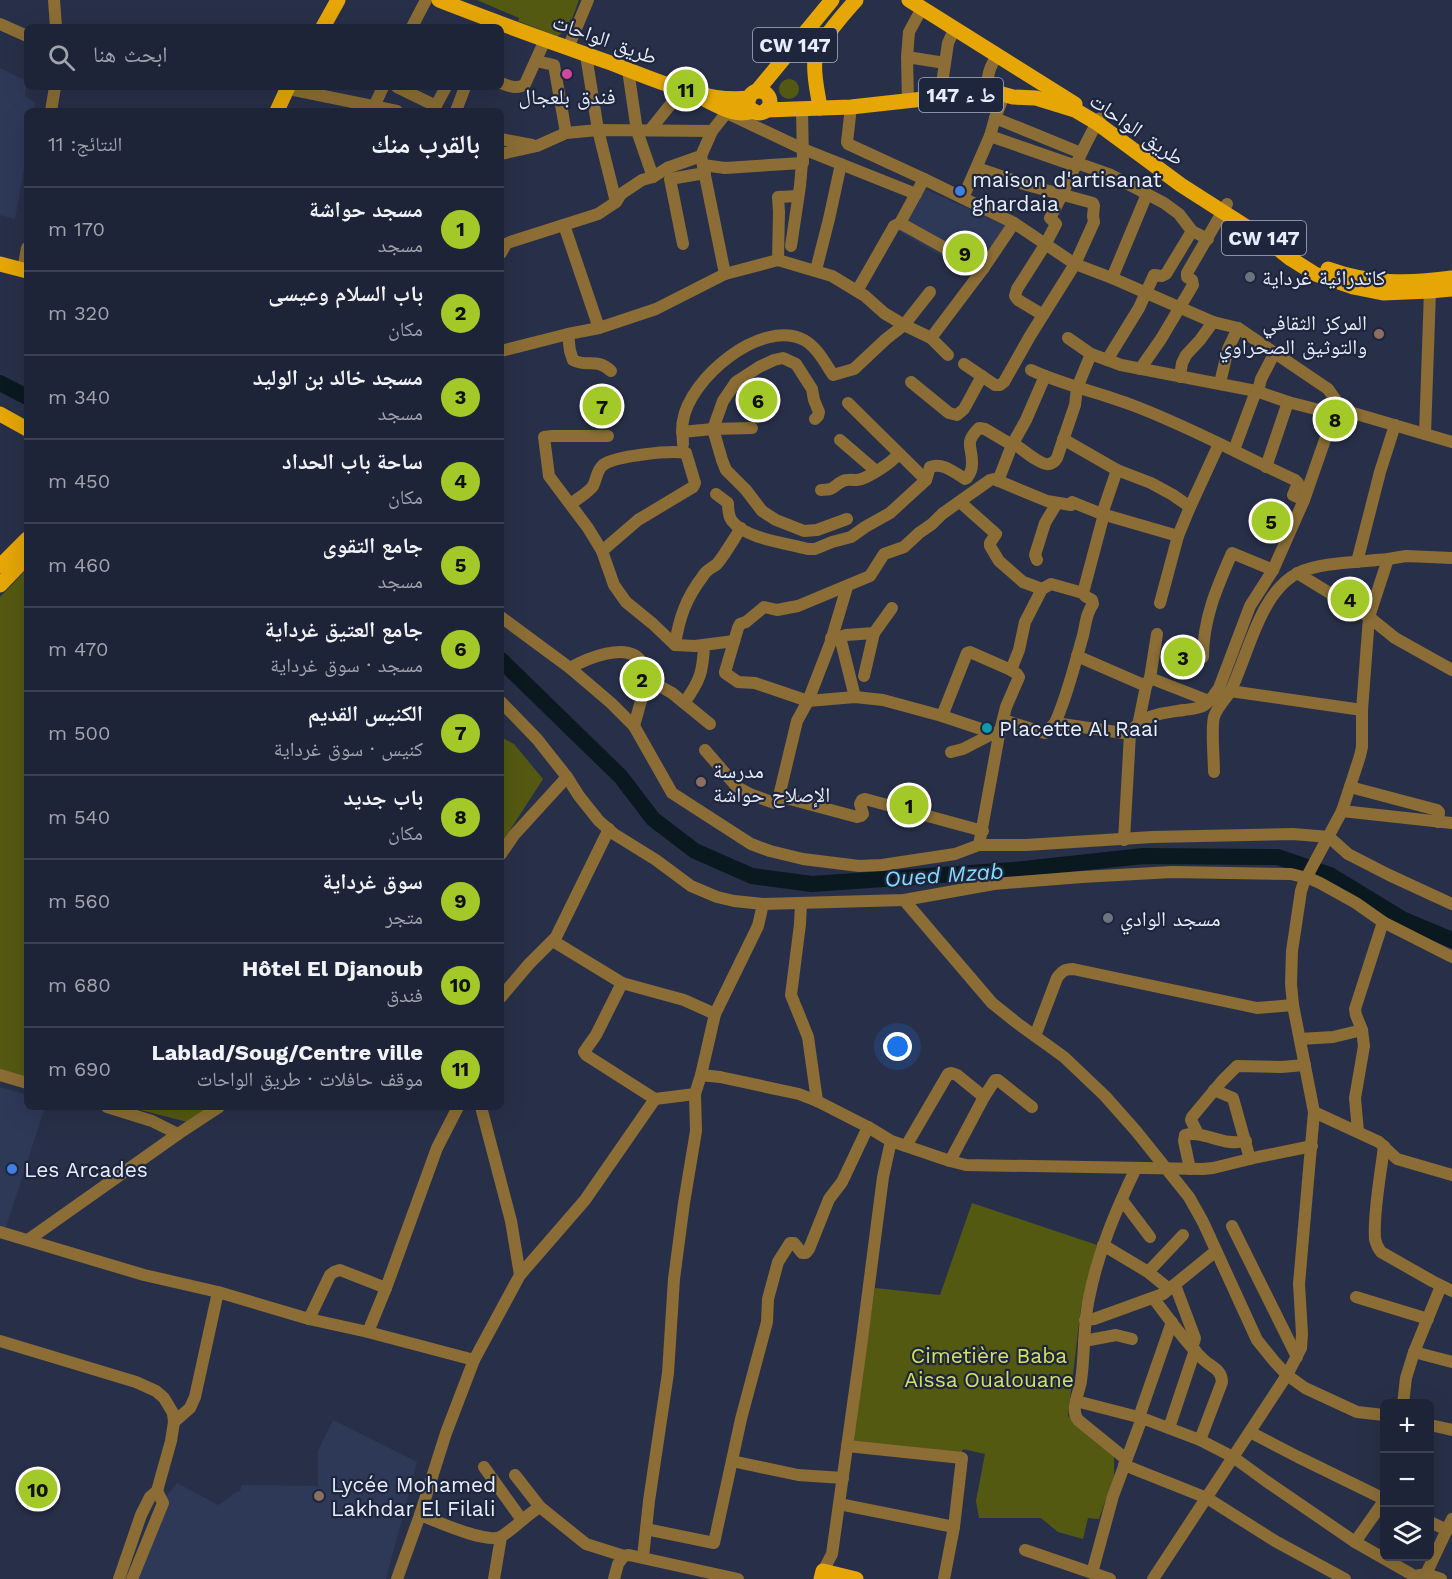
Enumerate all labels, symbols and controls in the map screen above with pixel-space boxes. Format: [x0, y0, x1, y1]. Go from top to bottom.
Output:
street label: طريق الواحات [549, 9, 661, 70]
search box [24, 24, 504, 90]
road number: CW 147 [753, 28, 837, 62]
icon: search [45, 41, 78, 74]
text: ابحث هنا [93, 42, 168, 67]
pin: 11 [666, 66, 706, 112]
marker: فندق بلعجال [560, 67, 574, 81]
road number: ط ء 147 [919, 78, 1003, 112]
place label: فندق بلعجال [518, 84, 616, 110]
street label: طريق الواحات [1084, 87, 1189, 171]
text: بالقرب منك [371, 129, 480, 159]
text: النتائج: 11 [48, 132, 122, 156]
place label: maison d'artisanat ghardaia [972, 167, 1162, 216]
marker: maison d'artisanat ghardaia [953, 184, 967, 198]
text: مسجد حواشة [309, 197, 423, 222]
text: 170 m [48, 217, 105, 241]
text: 1 [456, 217, 465, 241]
road number: CW 147 [1222, 221, 1306, 255]
pin: 9 [946, 230, 984, 276]
text: مسجد [378, 233, 423, 257]
place label: كاتدرائية غرداية [1262, 265, 1386, 290]
marker: كاتدرائية غرداية [1243, 270, 1257, 284]
text: باب السلام وعيسى [268, 281, 423, 306]
text: 320 m [48, 301, 110, 325]
text: 2 [455, 301, 466, 325]
place label: المركز الثقافي والتوثيق الصحراوي [1219, 310, 1367, 363]
text: مكان [388, 317, 423, 341]
marker: المركز الثقافي والتوثيق الصحراوي [1372, 327, 1386, 341]
text: مسجد خالد بن الوليد [253, 365, 423, 390]
pin: 6 [738, 378, 777, 422]
pin: 7 [582, 384, 622, 428]
text: 340 m [48, 385, 110, 409]
text: 3 [455, 385, 466, 409]
pin: 8 [1316, 396, 1354, 442]
text: مسجد [378, 401, 423, 425]
text: ساحة باب الحداد [282, 449, 423, 474]
text: 450 m [48, 469, 110, 493]
text: 4 [454, 469, 467, 493]
text: مكان [388, 485, 423, 509]
pin: 5 [1252, 498, 1290, 544]
text: جامع التقوى [322, 533, 423, 558]
text: 460 m [48, 553, 111, 577]
text: 5 [455, 553, 466, 577]
text: مسجد [378, 569, 423, 593]
pin: 4 [1330, 576, 1370, 622]
text: جامع العتيق غرداية [265, 617, 423, 642]
pin: 3 [1164, 634, 1202, 680]
text: 470 m [48, 637, 108, 661]
text: 6 [454, 637, 467, 661]
text: مسجد · سوق غرداية [270, 653, 423, 677]
pin: 2 [622, 656, 662, 702]
text: الكنيس القديم [308, 701, 423, 726]
place label: Placette Al Raai [999, 716, 1158, 741]
text: 500 m [48, 721, 110, 745]
text: 7 [454, 721, 467, 745]
marker: Placette Al Raai [980, 721, 994, 735]
text: كنيس · سوق غرداية [274, 737, 423, 761]
place label: مدرسة الإصلاح حواشة [713, 758, 830, 808]
marker: مدرسة الإصلاح حواشة [694, 775, 708, 789]
pin: 1 [890, 782, 928, 828]
text: باب جديد [343, 785, 423, 810]
text: 540 m [48, 805, 110, 829]
text: 8 [454, 805, 467, 829]
text: مكان [388, 821, 423, 845]
water label: Oued Mzab [884, 858, 1004, 892]
text: سوق غرداية [323, 869, 423, 894]
text: 560 m [48, 889, 110, 913]
text: 9 [454, 889, 467, 913]
text: متجر [385, 905, 423, 929]
place label: مسجد الوادي [1120, 906, 1221, 935]
marker: مسجد الوادي [1101, 911, 1115, 925]
text: Hôtel El Djanoub [242, 956, 423, 981]
text: 680 m [48, 973, 111, 997]
text: 10 [450, 973, 471, 997]
text: فندق [386, 983, 423, 1007]
your location [883, 1032, 912, 1061]
text: Lablad/Soug/Centre ville [151, 1040, 423, 1065]
text: 690 m [48, 1057, 111, 1081]
text: 11 [452, 1057, 469, 1081]
text: موقف حافلات · طريق الواحات [197, 1067, 423, 1091]
place label: Les Arcades [24, 1157, 148, 1182]
marker: Les Arcades [5, 1162, 19, 1176]
park label: Cimetière Baba Aissa Oualouane [904, 1343, 1074, 1392]
map controls [1380, 1399, 1434, 1561]
button: + [1380, 1399, 1434, 1453]
button: − [1380, 1453, 1434, 1507]
pin: 10 [18, 1466, 57, 1512]
place label: Lycée Mohamed Lakhdar El Filali [331, 1472, 496, 1521]
marker: Lycée Mohamed Lakhdar El Filali [312, 1489, 326, 1503]
button: layers [1380, 1507, 1434, 1561]

